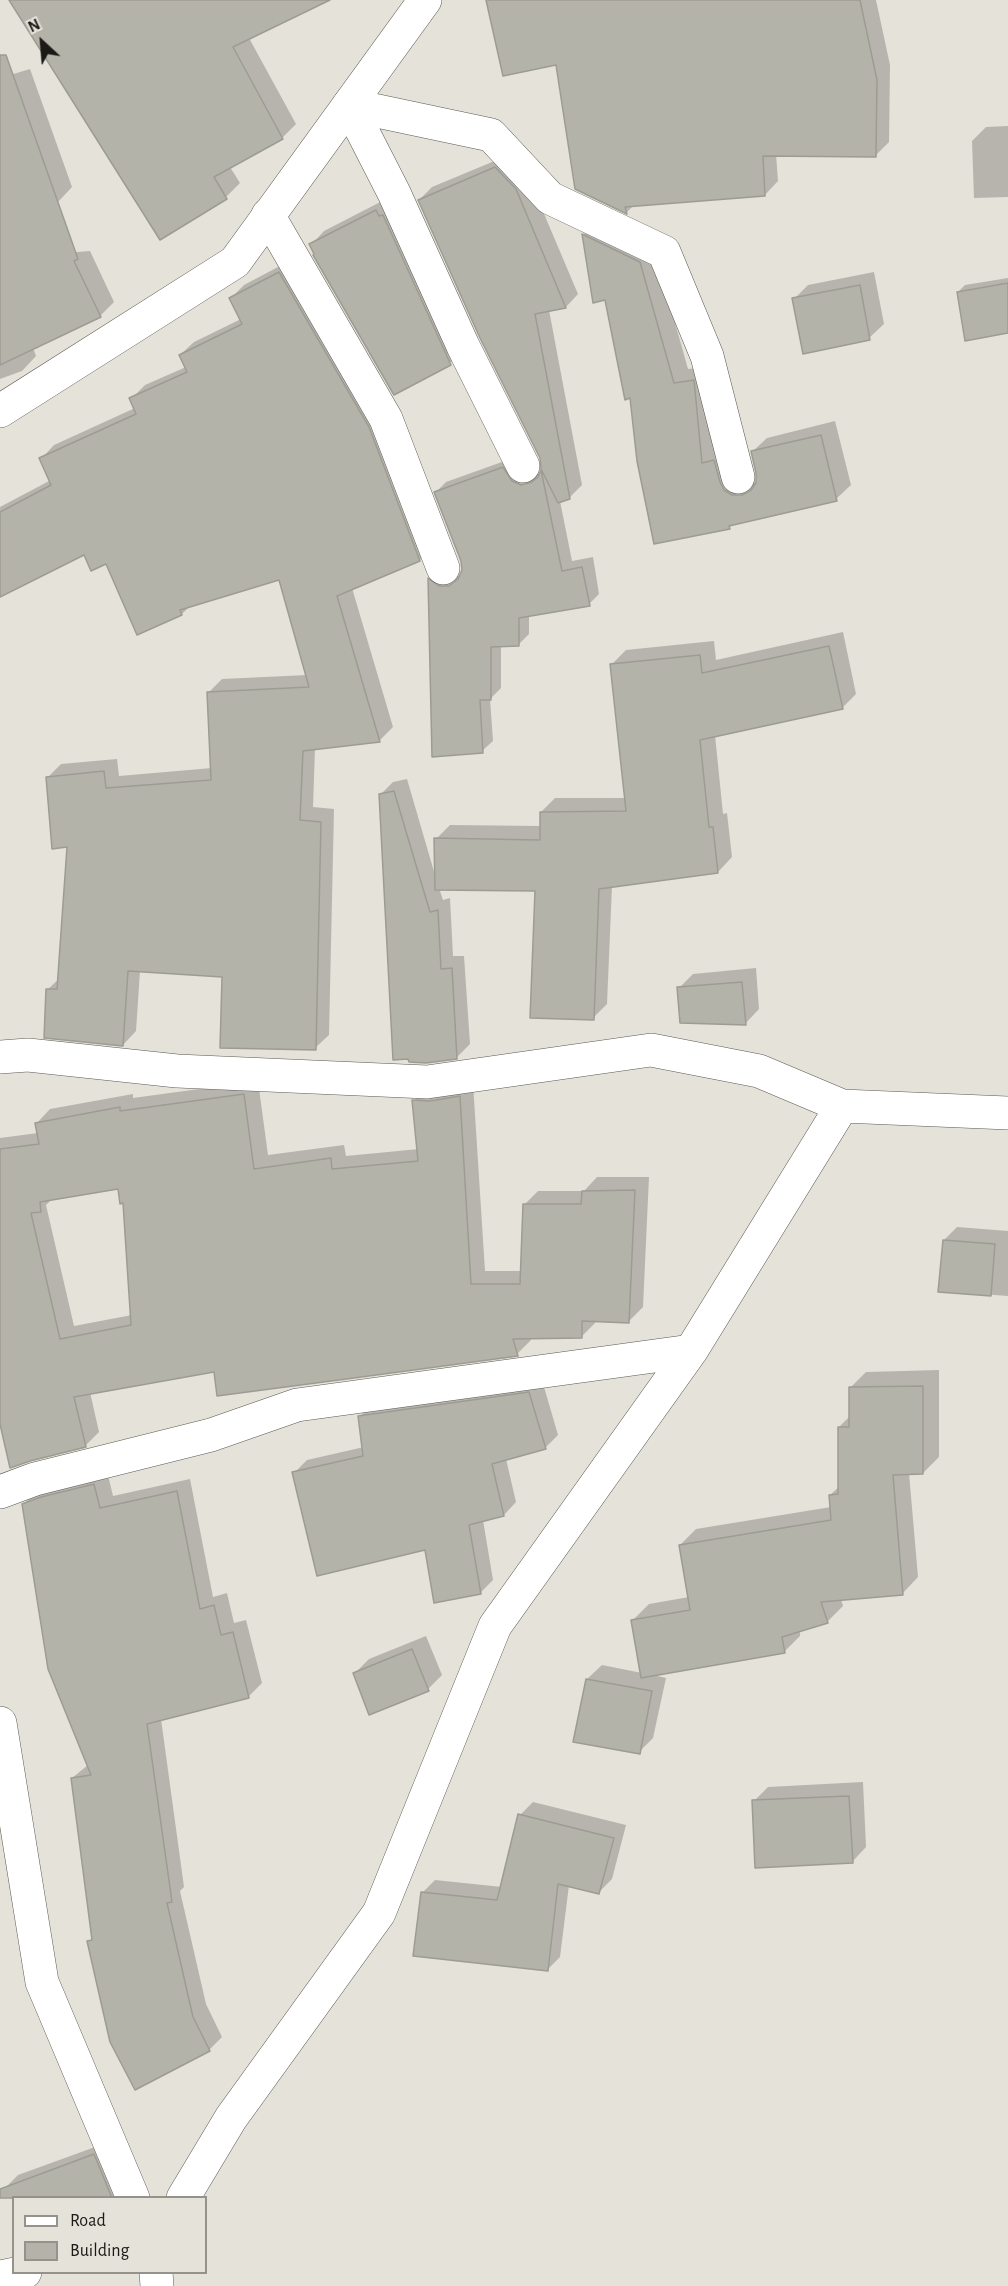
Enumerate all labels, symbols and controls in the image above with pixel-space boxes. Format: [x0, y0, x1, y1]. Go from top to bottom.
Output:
north arrow [12, 12, 72, 72]
text: N [26, 16, 43, 35]
legend [12, 2196, 207, 2274]
text: Road [70, 2212, 106, 2230]
text: Building [70, 2242, 129, 2260]

